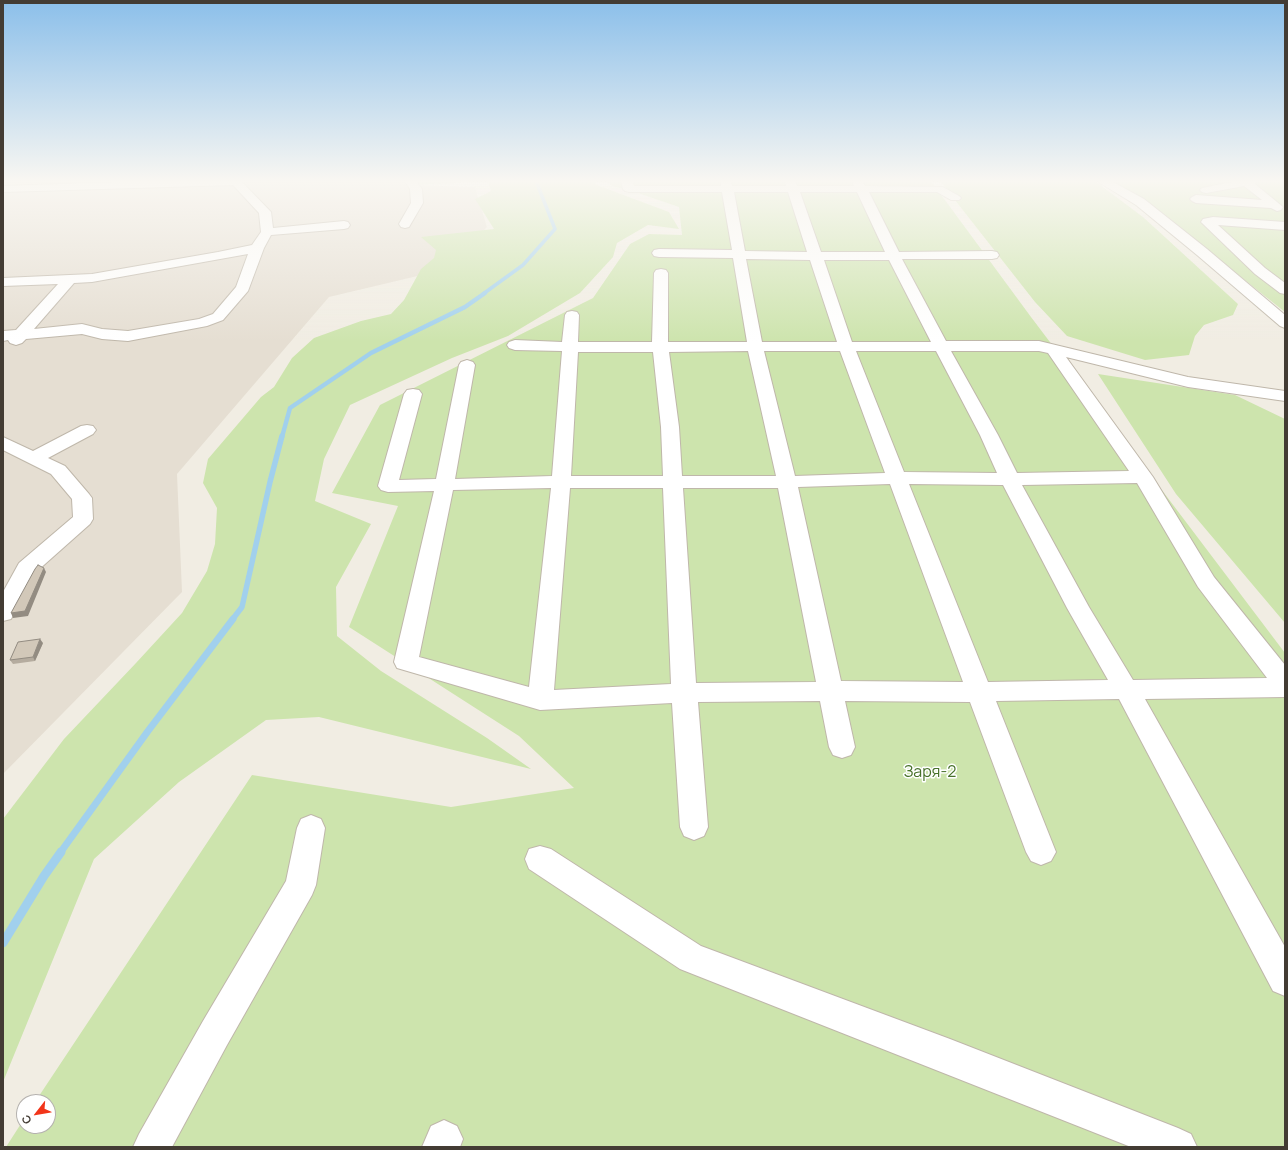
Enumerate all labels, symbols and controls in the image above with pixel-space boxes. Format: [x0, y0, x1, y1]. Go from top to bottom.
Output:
park label: Заря-2 [904, 763, 956, 783]
north arrow [16, 1094, 56, 1134]
text: С [18, 1113, 35, 1127]

